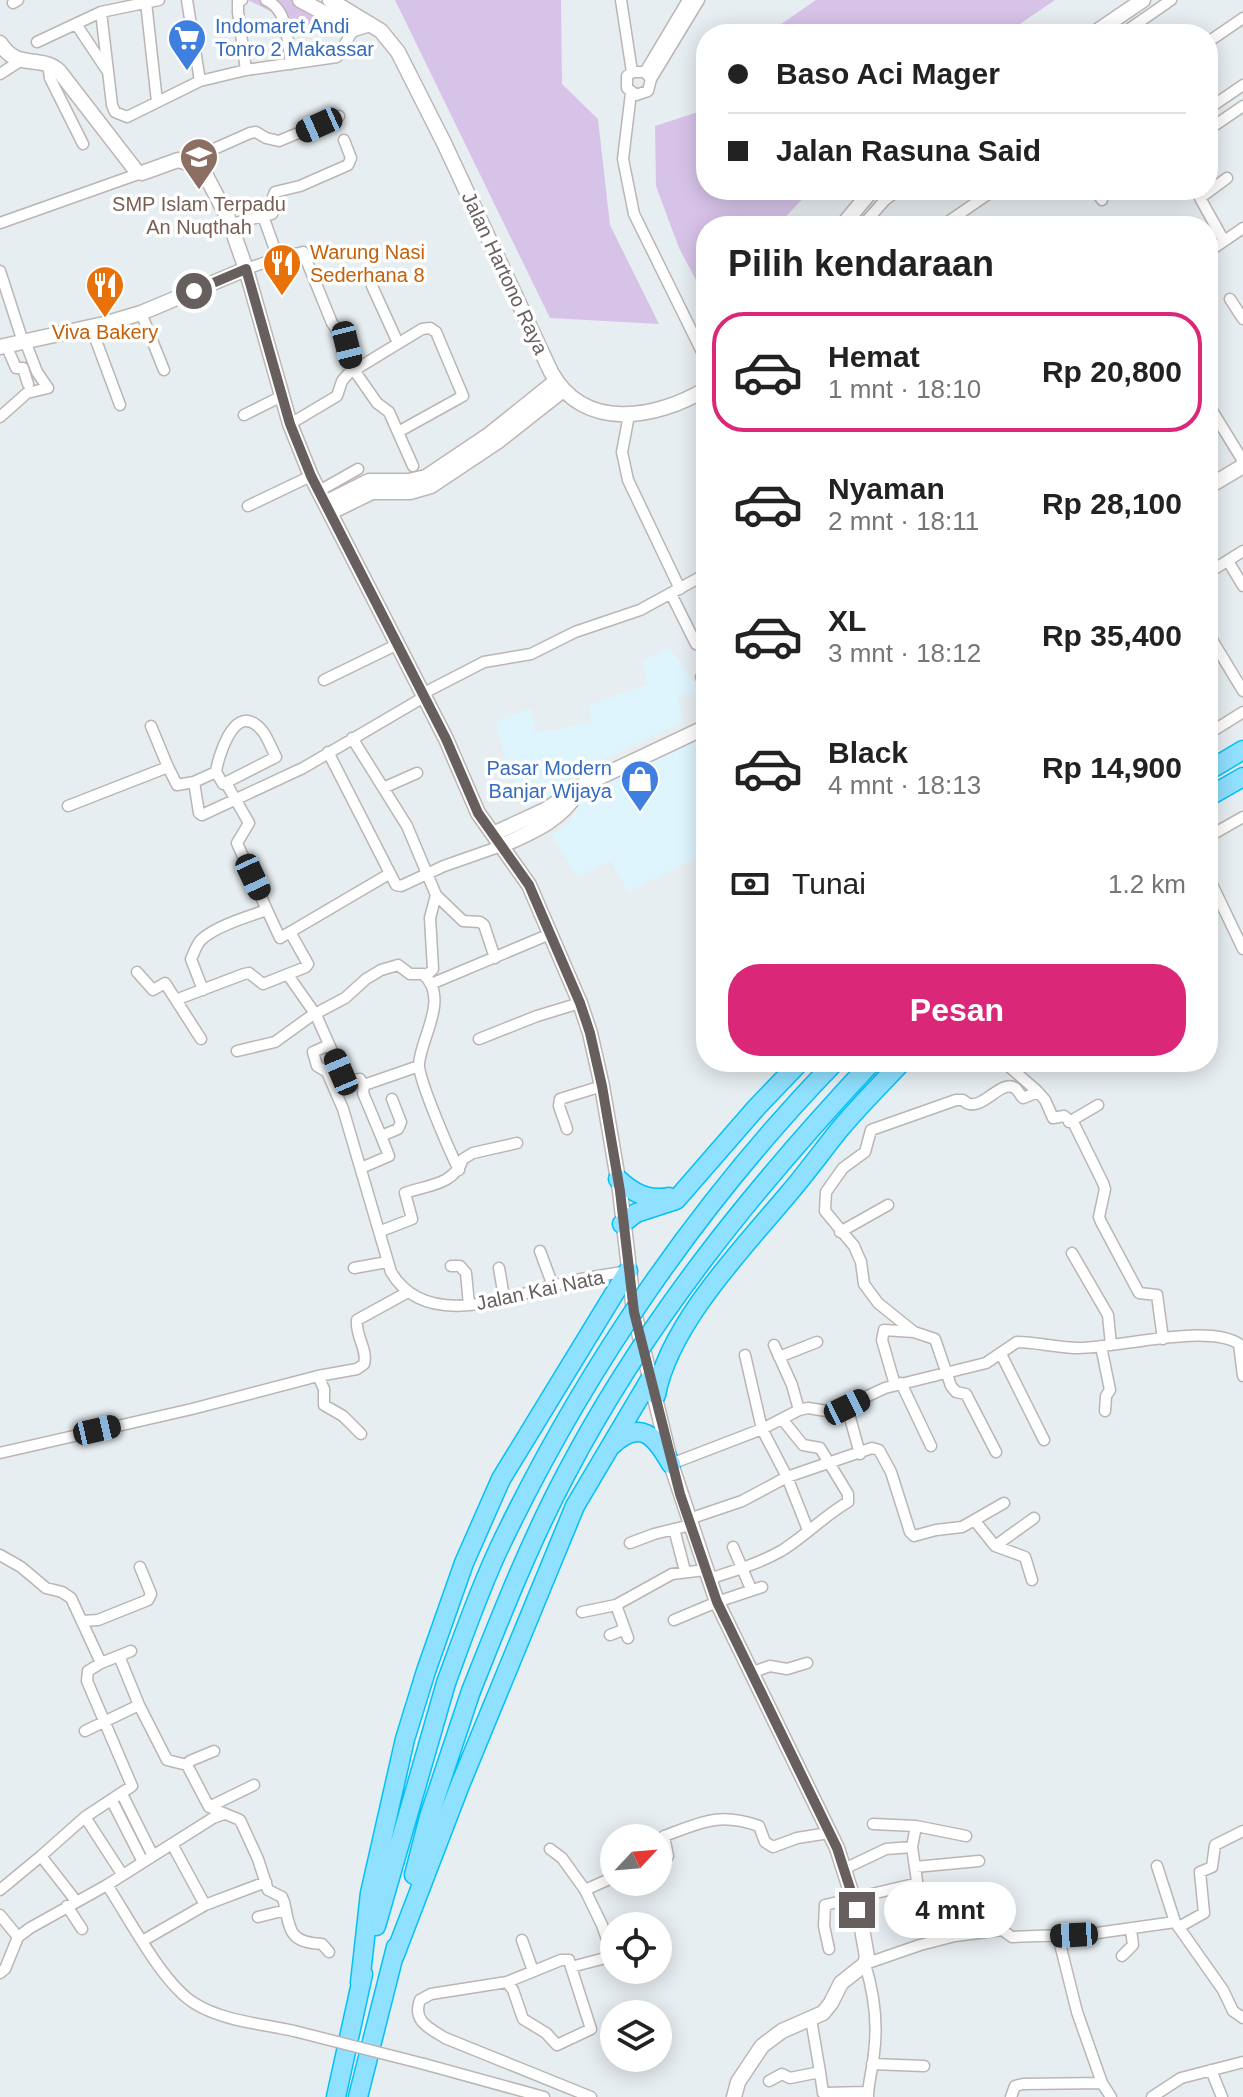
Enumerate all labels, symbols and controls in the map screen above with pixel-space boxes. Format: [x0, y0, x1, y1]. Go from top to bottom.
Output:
place label: Indomaret Andi Tonro 2 Makassar [215, 15, 374, 60]
supermarket icon: Indomaret Andi Tonro 2 Makassar [166, 17, 208, 72]
text: Baso Aci Mager [776, 57, 1000, 90]
car [292, 104, 346, 146]
text: Jalan Rasuna Said [776, 134, 1041, 167]
school or university icon: SMP Islam Terpadu An Nuqthah [178, 136, 220, 191]
street label: Jalan Hartono Raya [458, 188, 553, 359]
place label: SMP Islam Terpadu An Nuqthah [112, 193, 286, 238]
place label: Warung Nasi Sederhana 8 [310, 241, 425, 286]
restaurant icon: Warung Nasi Sederhana 8 [261, 242, 303, 297]
text: Pilih kendaraan [728, 243, 994, 284]
restaurant icon: Viva Bakery [84, 264, 126, 319]
route start [176, 273, 212, 309]
car [330, 319, 364, 371]
place label: Viva Bakery [52, 321, 158, 343]
icon: car [732, 336, 804, 408]
text: Hemat [828, 340, 920, 373]
text: Rp 20,800 [1042, 355, 1182, 388]
text: 1 mnt · 18:10 [828, 374, 981, 404]
icon: car [732, 468, 804, 540]
text: Nyaman [828, 472, 945, 505]
text: Rp 28,100 [1042, 487, 1182, 520]
text: 2 mnt · 18:11 [828, 506, 979, 536]
icon: car [732, 600, 804, 672]
text: XL [828, 604, 866, 637]
text: Rp 35,400 [1042, 619, 1182, 652]
text: 3 mnt · 18:12 [828, 638, 981, 668]
icon: car [732, 732, 804, 804]
text: Black [828, 736, 908, 769]
text: Rp 14,900 [1042, 751, 1182, 784]
place label: Pasar Modern Banjar Wijaya [486, 757, 613, 802]
shop icon: Pasar Modern Banjar Wijaya [619, 758, 661, 813]
text: 4 mnt · 18:13 [828, 770, 981, 800]
car [232, 850, 274, 904]
icon: cash [728, 862, 772, 906]
text: Tunai [792, 867, 866, 900]
text: 1.2 km [1108, 869, 1186, 899]
button: Pesan [728, 964, 1186, 1056]
car [321, 1045, 361, 1099]
street label: Jalan Kai Nata [474, 1266, 607, 1314]
car [820, 1386, 874, 1428]
car [71, 1413, 123, 1447]
north arrow [600, 1824, 672, 1896]
map controls [600, 1824, 672, 2072]
callout: 4 mnt [885, 1882, 1017, 1938]
route end [839, 1892, 875, 1928]
text: 4 mnt [915, 1895, 985, 1925]
button: locate [600, 1912, 672, 1984]
car [1049, 1922, 1099, 1948]
button: layers [600, 2000, 672, 2072]

